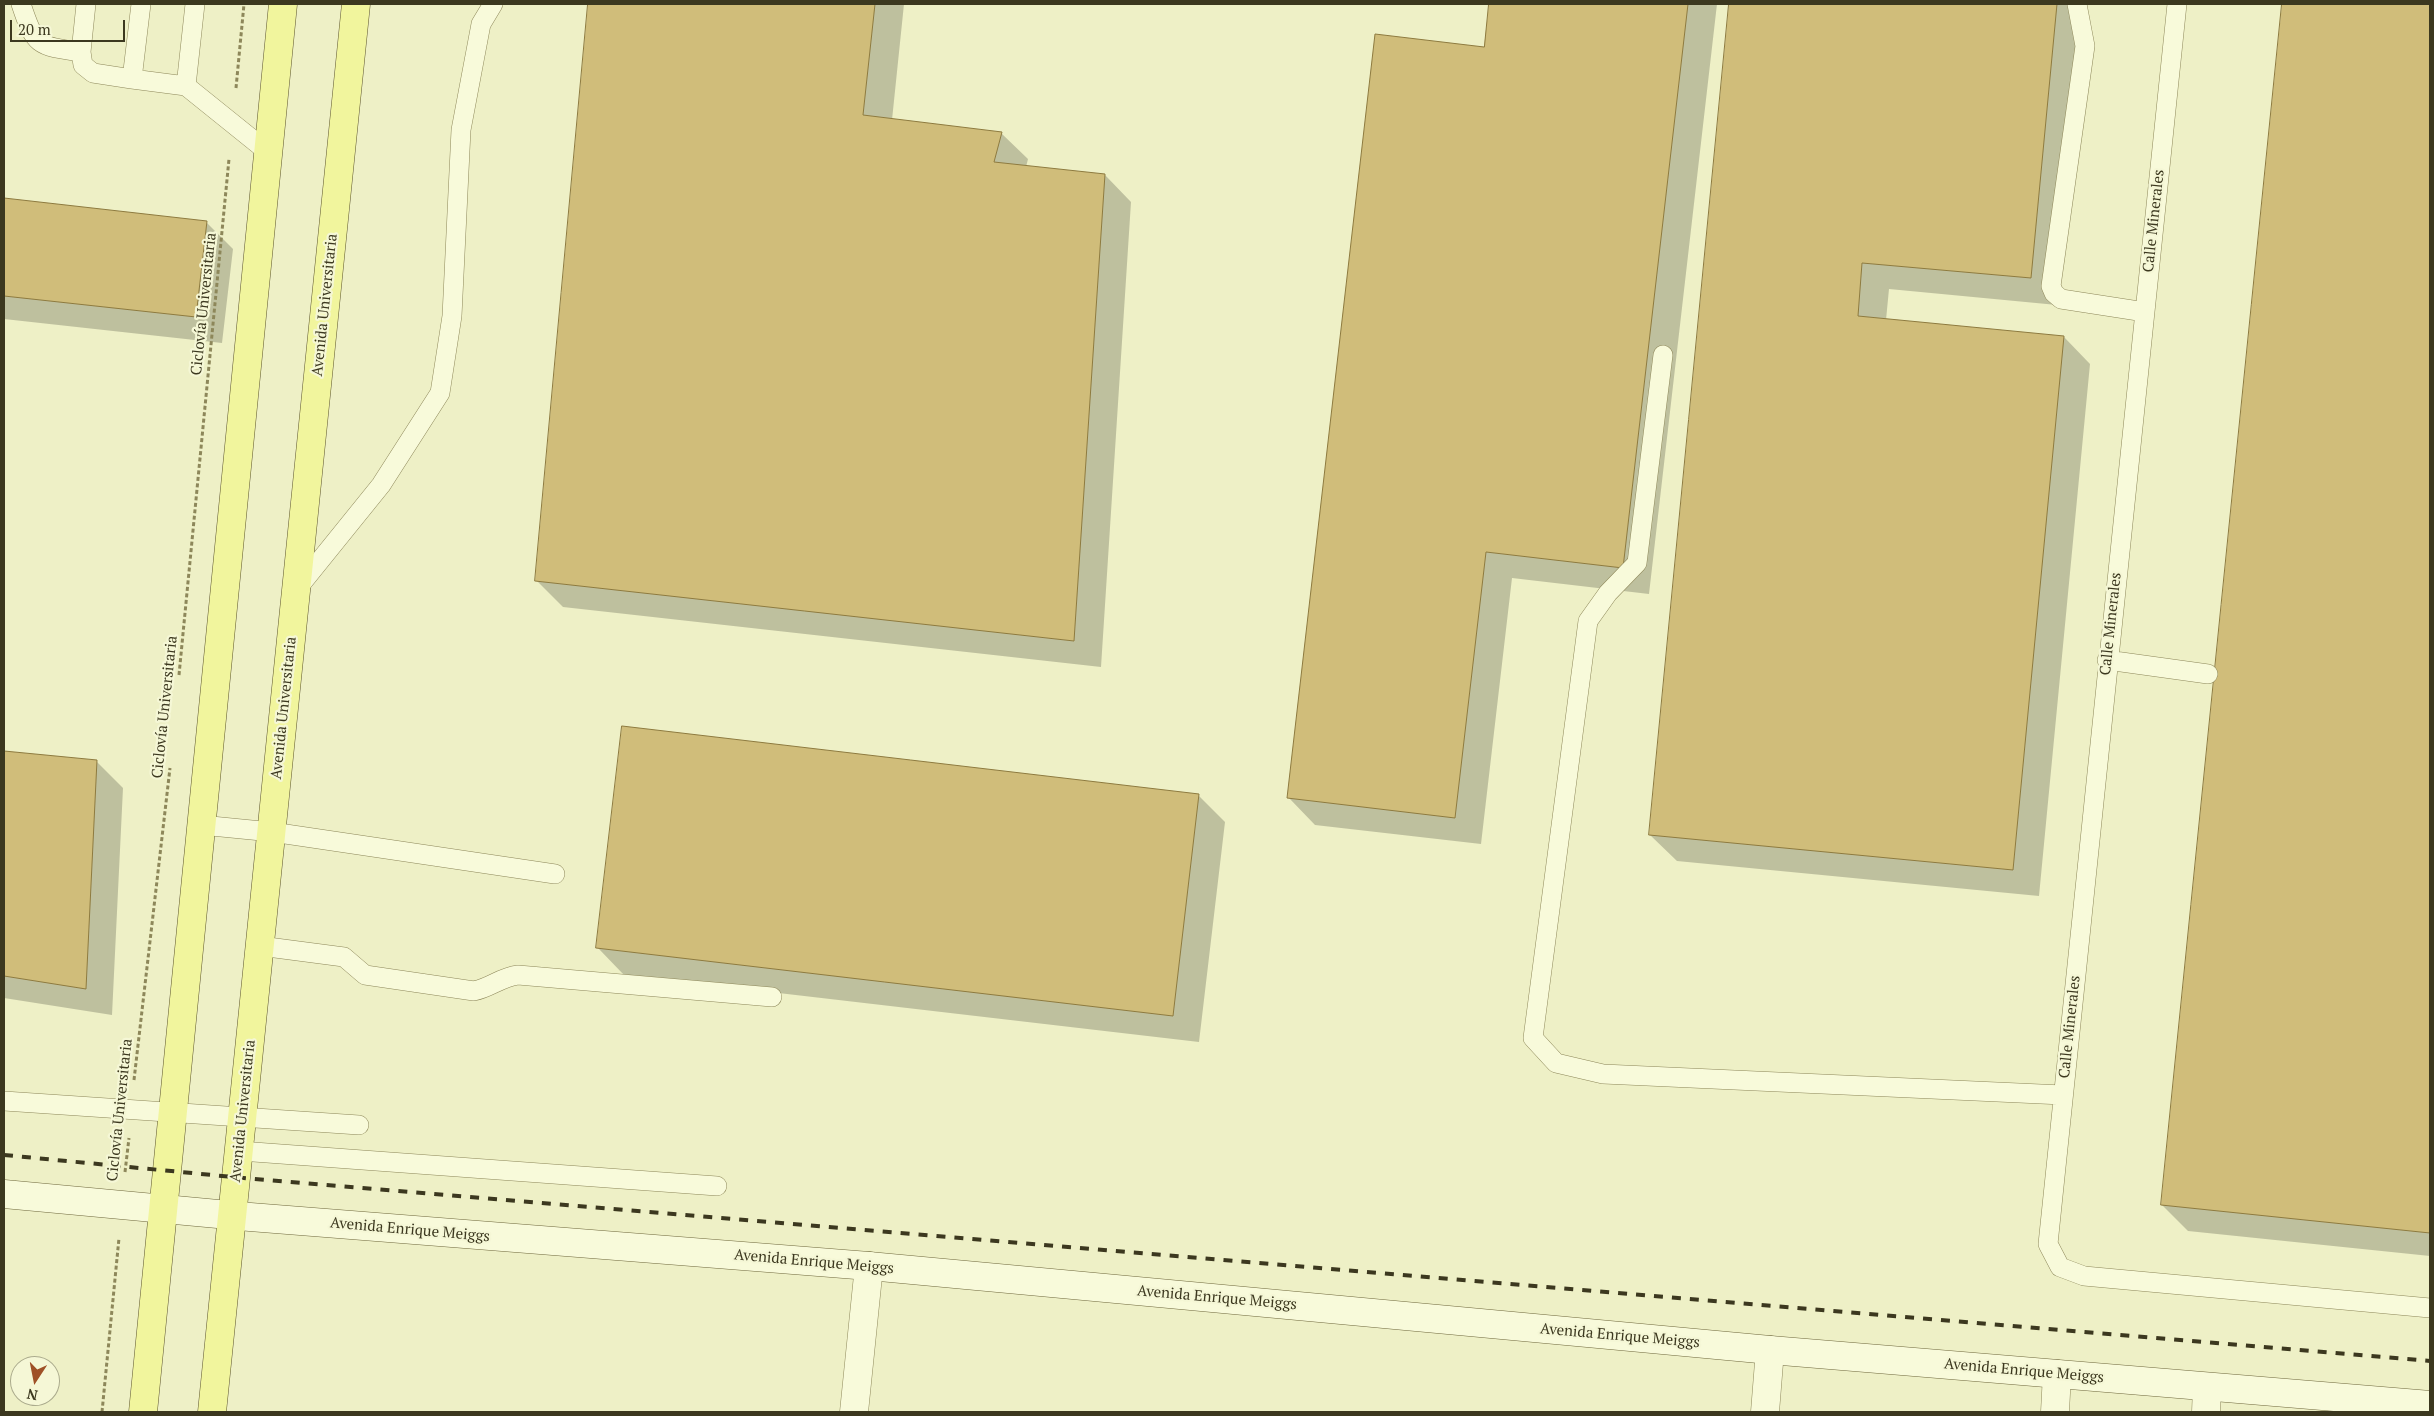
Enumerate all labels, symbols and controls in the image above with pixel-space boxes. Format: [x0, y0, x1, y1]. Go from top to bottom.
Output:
scale bar [12, 10, 128, 42]
text: 20 m [18, 19, 51, 39]
street label: Calle Minerales [2140, 169, 2168, 273]
street label: Ciclovía Universitaria [188, 232, 220, 376]
street label: Avenida Universitaria [309, 233, 341, 377]
street label: Calle Minerales [2097, 572, 2125, 676]
street label: Ciclovía Universitaria [149, 635, 181, 779]
street label: Avenida Universitaria [268, 636, 300, 780]
street label: Calle Minerales [2056, 975, 2084, 1079]
street label: Ciclovía Universitaria [104, 1038, 136, 1182]
street label: Avenida Universitaria [227, 1039, 259, 1183]
street label: Avenida Enrique Meiggs [329, 1214, 491, 1246]
street label: Avenida Enrique Meiggs [733, 1246, 895, 1278]
street label: Avenida Enrique Meiggs [1136, 1282, 1298, 1314]
street label: Avenida Enrique Meiggs [1539, 1320, 1701, 1352]
street label: Avenida Enrique Meiggs [1943, 1355, 2105, 1387]
north arrow [10, 1356, 60, 1406]
text: N [25, 1385, 39, 1406]

